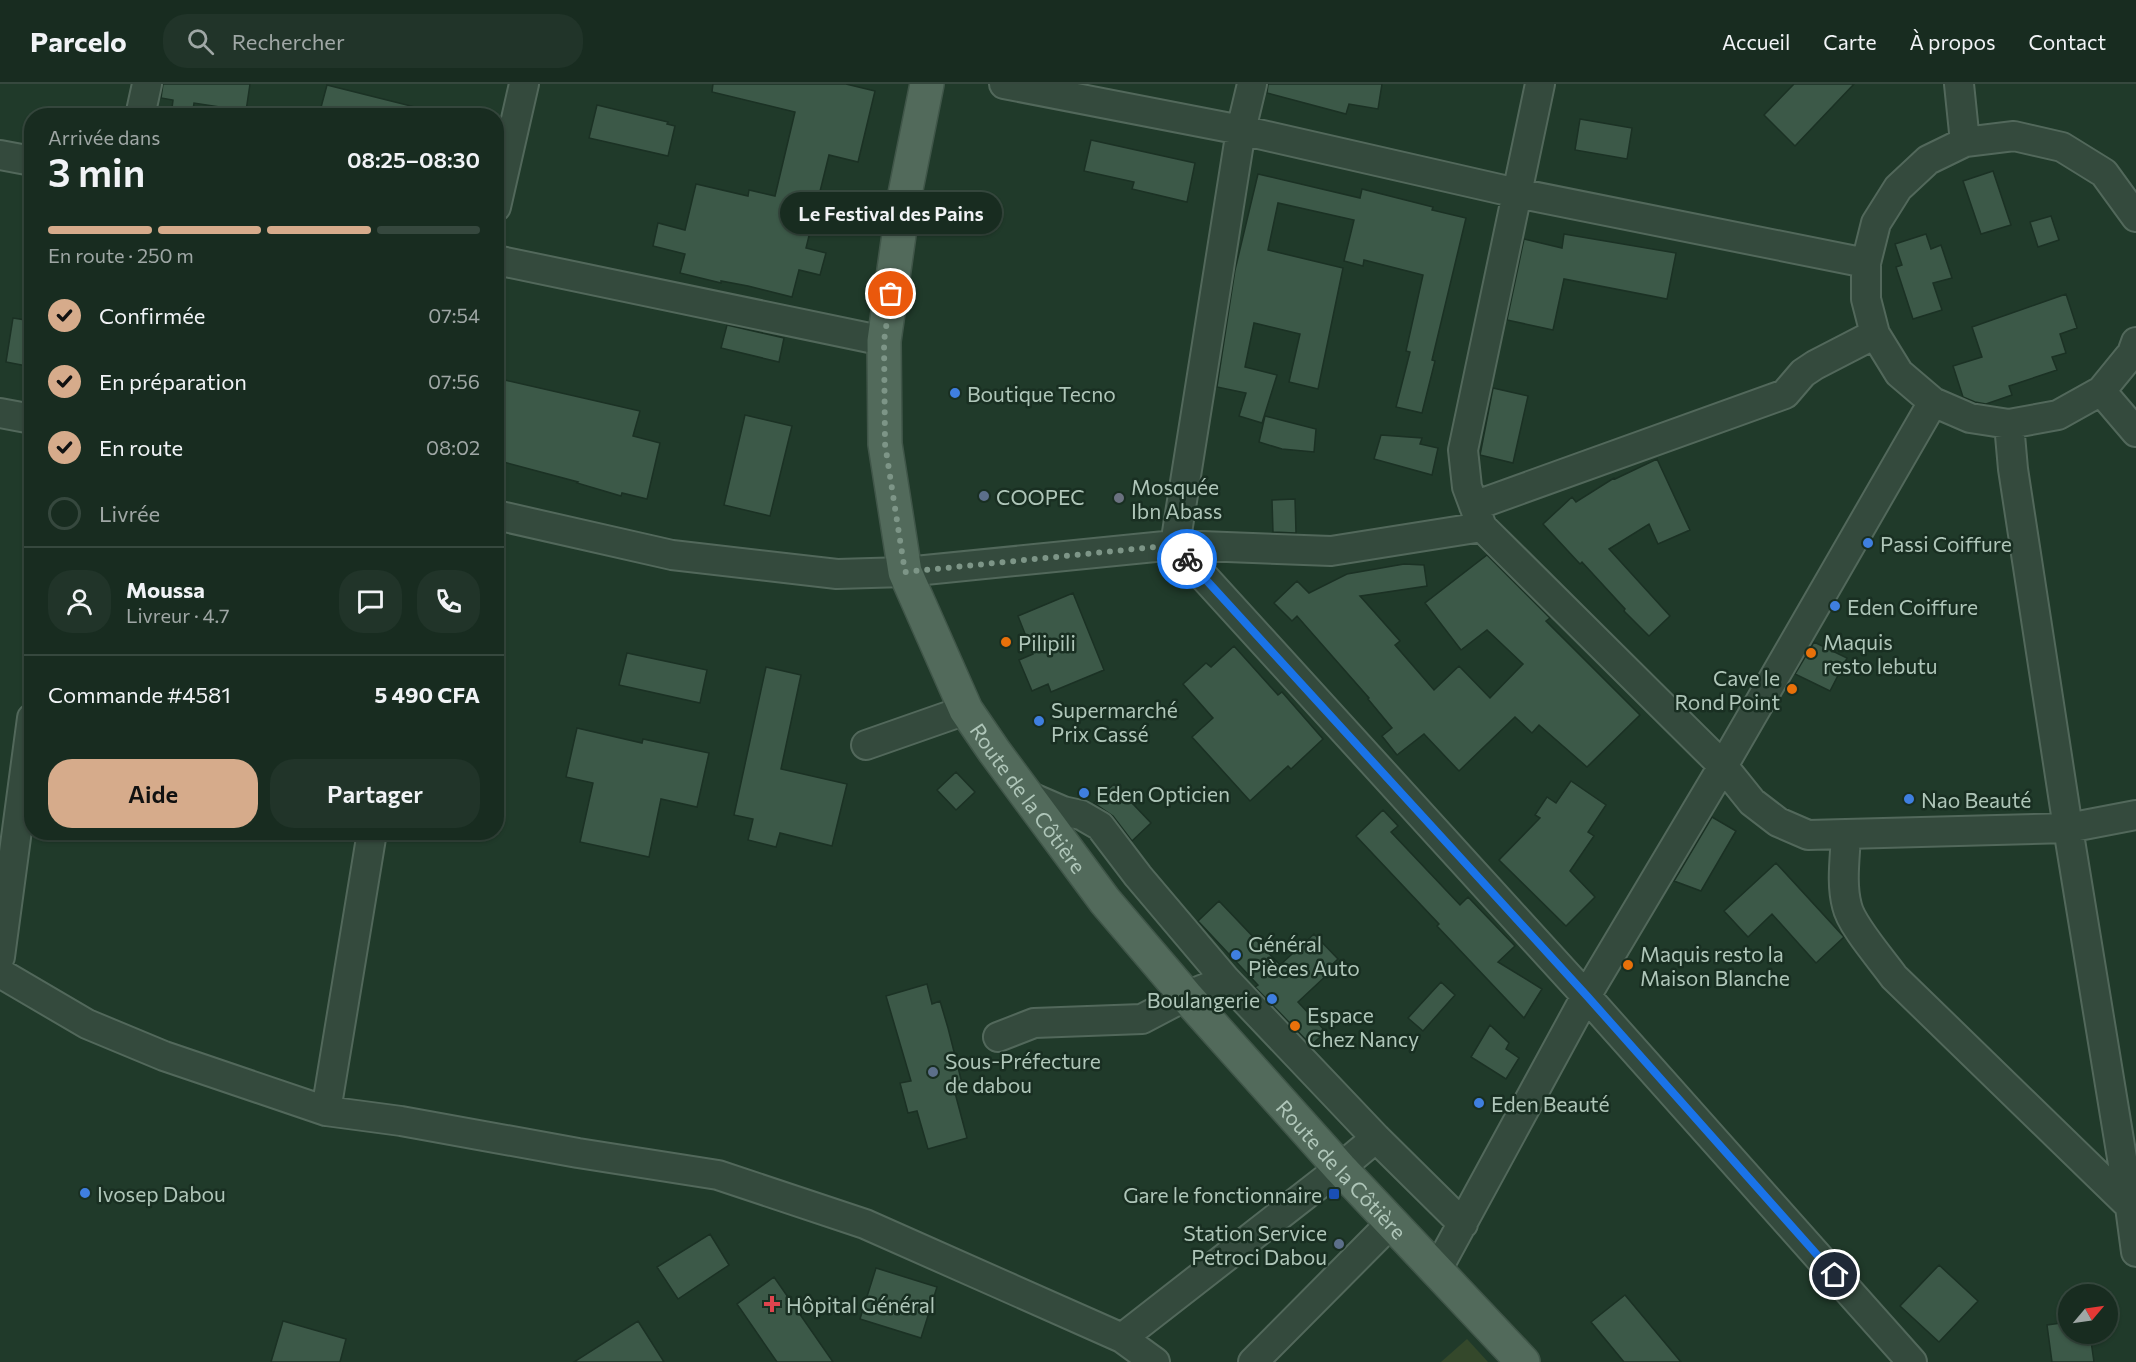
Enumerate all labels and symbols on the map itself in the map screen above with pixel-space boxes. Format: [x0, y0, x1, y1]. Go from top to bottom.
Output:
callout: Le Festival des Pains [780, 192, 1002, 234]
pin [865, 268, 916, 319]
place label: Boutique Tecno [967, 381, 1116, 406]
marker: Boutique Tecno [948, 386, 962, 400]
place label: Mosquée Ibn Abass [1131, 474, 1222, 523]
place label: COOPEC [996, 484, 1085, 509]
marker: COOPEC [977, 489, 991, 503]
marker: Mosquée Ibn Abass [1112, 491, 1126, 505]
courier [1157, 529, 1217, 589]
place label: Passi Coiffure [1880, 531, 2012, 556]
marker: Passi Coiffure [1861, 536, 1875, 550]
place label: Eden Coiffure [1847, 594, 1978, 619]
marker: Eden Coiffure [1828, 599, 1842, 613]
place label: Maquis resto lebutu [1823, 629, 1938, 678]
place label: Pilipili [1018, 630, 1076, 655]
marker: Pilipili [999, 635, 1013, 649]
marker: Maquis resto lebutu [1804, 646, 1818, 660]
place label: Cave le Rond Point [1674, 665, 1780, 714]
marker: Cave le Rond Point [1785, 682, 1799, 696]
place label: Supermarché Prix Cassé [1051, 697, 1178, 746]
marker: Supermarché Prix Cassé [1032, 714, 1046, 728]
street label: Route de la Côtière [966, 718, 1092, 878]
place label: Eden Opticien [1096, 781, 1230, 806]
marker: Eden Opticien [1077, 786, 1091, 800]
place label: Nao Beauté [1921, 787, 2031, 812]
marker: Nao Beauté [1902, 792, 1916, 806]
place label: Général Pièces Auto [1248, 931, 1360, 980]
place label: Maquis resto la Maison Blanche [1640, 941, 1790, 990]
marker: Général Pièces Auto [1229, 948, 1243, 962]
marker: Maquis resto la Maison Blanche [1621, 958, 1635, 972]
place label: Boulangerie [1147, 987, 1260, 1012]
marker: Boulangerie [1265, 992, 1279, 1006]
place label: Espace Chez Nancy [1307, 1002, 1419, 1051]
marker: Espace Chez Nancy [1288, 1019, 1302, 1033]
place label: Sous-Préfecture de dabou [945, 1048, 1101, 1097]
marker: Sous-Préfecture de dabou [926, 1065, 940, 1079]
place label: Eden Beauté [1491, 1091, 1610, 1116]
street label: Route de la Côtière [1272, 1094, 1412, 1243]
marker: Eden Beauté [1472, 1096, 1486, 1110]
place label: Ivosep Dabou [97, 1181, 226, 1206]
place label: Gare le fonctionnaire [1123, 1182, 1322, 1207]
marker: Ivosep Dabou [78, 1186, 92, 1200]
marker: Gare le fonctionnaire [1327, 1187, 1341, 1201]
place label: Station Service Petroci Dabou [1183, 1220, 1327, 1269]
marker: Station Service Petroci Dabou [1332, 1237, 1346, 1251]
pin [1809, 1249, 1860, 1300]
north arrow [2058, 1284, 2118, 1344]
place label: Hôpital Général [786, 1292, 935, 1317]
marker: Hôpital Général [763, 1295, 781, 1313]

